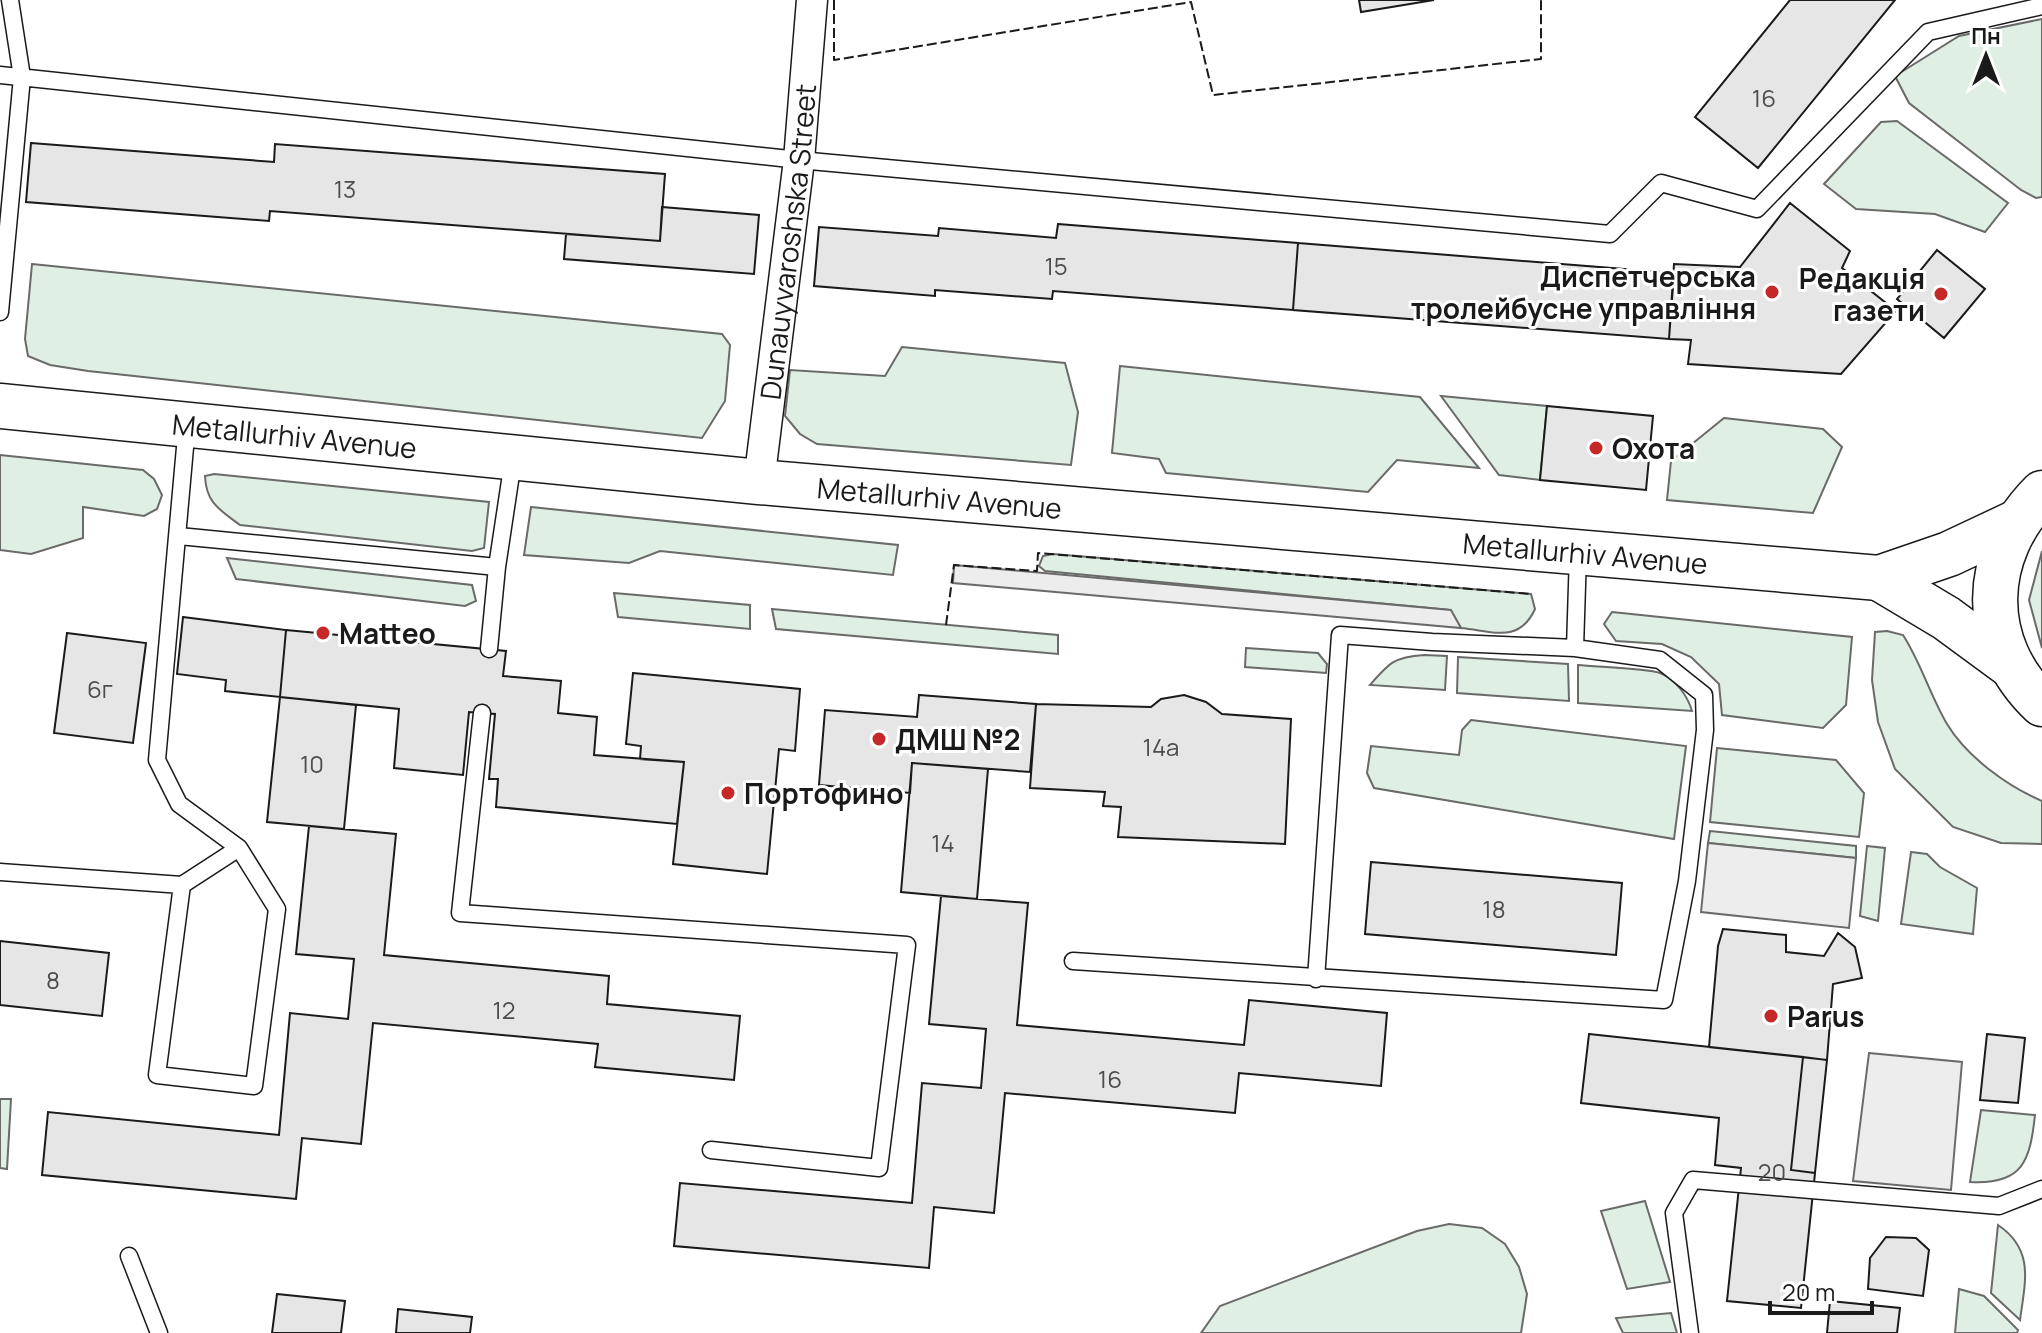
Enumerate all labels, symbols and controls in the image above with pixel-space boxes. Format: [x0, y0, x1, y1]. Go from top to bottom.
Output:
north arrow [1946, 16, 2026, 96]
text: Пн [1971, 21, 2001, 51]
house number: 16 [1752, 81, 1776, 114]
street label: Dunauyvaroshska Street [750, 82, 824, 402]
house number: 13 [334, 172, 356, 205]
house number: 15 [1044, 249, 1068, 282]
place label: Диспетчерська тролейбусне управління [1411, 257, 1756, 327]
place label: Редакція газети [1799, 259, 1925, 329]
marker: Диспетчерська тролейбусне управління [1763, 283, 1781, 301]
marker: Редакція газети [1932, 285, 1950, 303]
street label: Metallurhiv Avenue [171, 404, 419, 467]
place label: Охота [1612, 429, 1695, 467]
marker: Охота [1587, 439, 1605, 457]
street label: Metallurhiv Avenue [816, 468, 1063, 527]
street label: Metallurhiv Avenue [1461, 523, 1709, 582]
place label: Matteo [339, 614, 436, 652]
marker: Matteo [314, 624, 332, 642]
house number: 6г [87, 672, 113, 705]
place label: ДМШ №2 [895, 720, 1020, 758]
marker: ДМШ №2 [870, 730, 888, 748]
house number: 14а [1143, 730, 1179, 763]
house number: 10 [300, 747, 324, 780]
place label: Портофино [744, 774, 904, 812]
marker: Портофино [719, 784, 737, 802]
house number: 14 [931, 826, 955, 859]
house number: 18 [1482, 892, 1506, 925]
house number: 8 [46, 963, 60, 996]
house number: 12 [492, 993, 516, 1026]
place label: Parus [1787, 997, 1864, 1035]
marker: Parus [1762, 1007, 1780, 1025]
house number: 16 [1098, 1062, 1122, 1095]
house number: 20 [1758, 1155, 1786, 1188]
scale bar [1770, 1265, 1872, 1315]
text: 20 m [1782, 1275, 1835, 1308]

